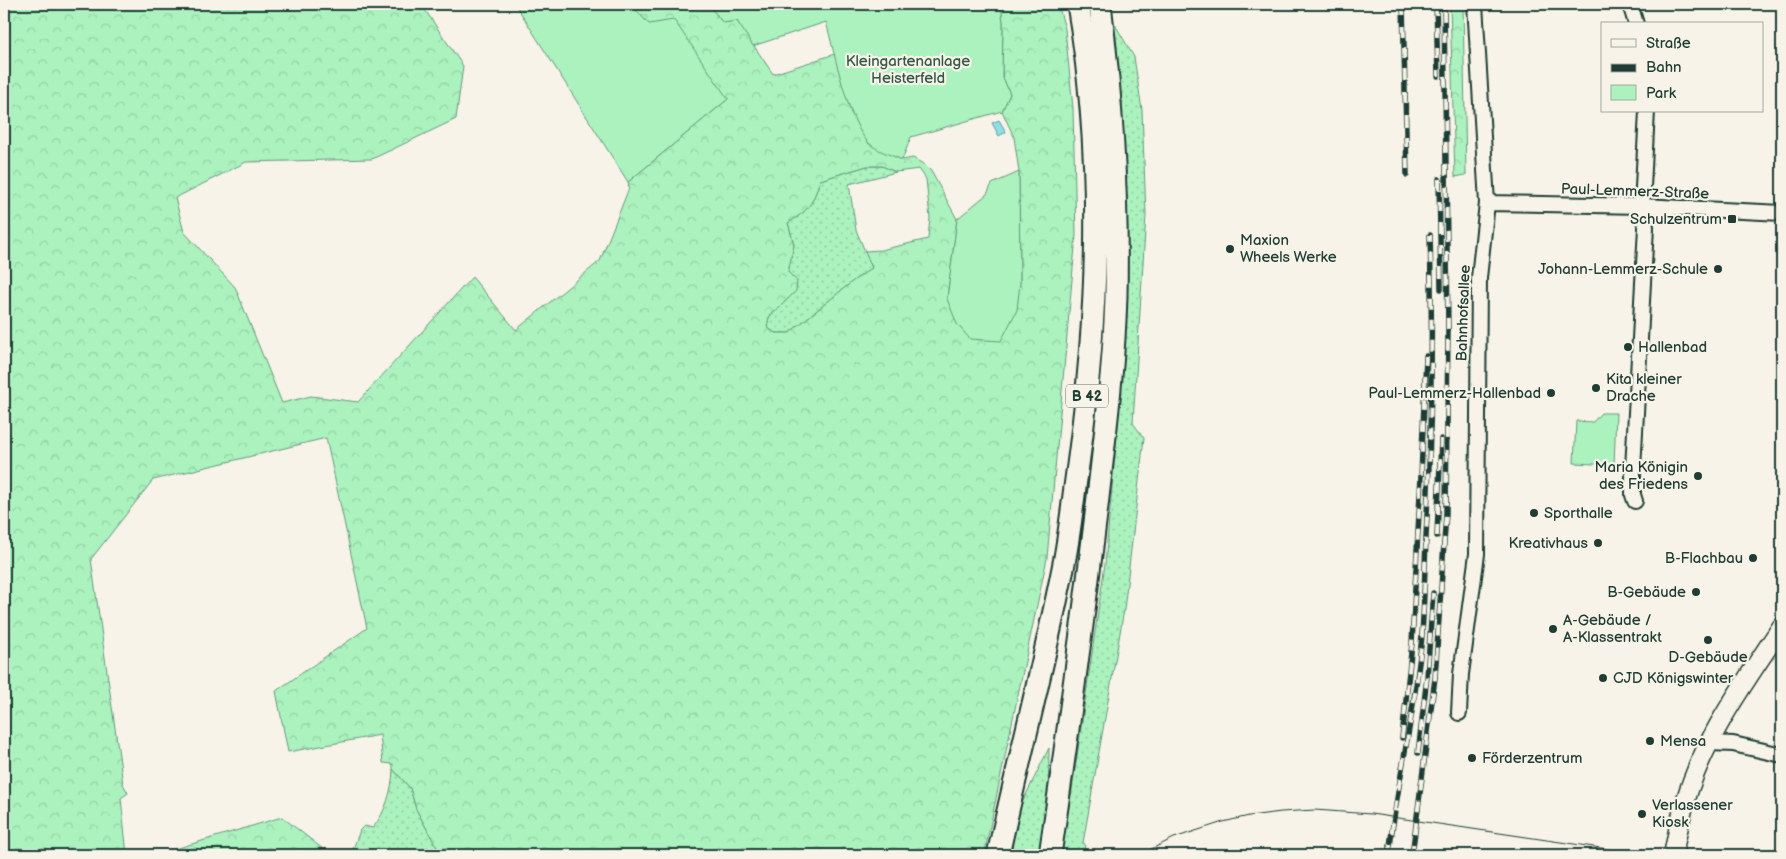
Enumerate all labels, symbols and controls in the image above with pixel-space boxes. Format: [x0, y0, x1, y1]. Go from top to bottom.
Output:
legend [1601, 22, 1764, 112]
text: Straße [1646, 34, 1691, 53]
park label: Kleingartenanlage Heisterfeld [846, 52, 970, 88]
text: Bahn [1646, 58, 1682, 77]
text: Park [1646, 84, 1677, 103]
street label: Paul-Lemmerz-Straße [1561, 179, 1709, 204]
place label: Schulzentrum [1630, 210, 1722, 229]
marker: Schulzentrum [1726, 213, 1738, 225]
place label: Maxion Wheels Werke [1240, 231, 1337, 267]
marker: Maxion Wheels Werke [1224, 243, 1236, 255]
place label: Johann-Lemmerz-Schule [1538, 260, 1708, 279]
marker: Johann-Lemmerz-Schule [1712, 263, 1724, 275]
street label: Bahnhofsallee [1452, 264, 1475, 362]
place label: Hallenbad [1638, 338, 1707, 357]
marker: Hallenbad [1622, 341, 1634, 353]
place label: Kita kleiner Drache [1606, 370, 1682, 406]
marker: Kita kleiner Drache [1590, 382, 1602, 394]
road number: B 42 [1066, 384, 1108, 408]
place label: Paul-Lemmerz-Hallenbad [1368, 384, 1541, 403]
marker: Paul-Lemmerz-Hallenbad [1545, 387, 1557, 399]
place label: Maria Königin des Friedens [1595, 458, 1689, 494]
marker: Maria Königin des Friedens [1692, 470, 1704, 482]
place label: Sporthalle [1544, 504, 1613, 523]
marker: Sporthalle [1528, 507, 1540, 519]
place label: Kreativhaus [1508, 534, 1589, 553]
marker: Kreativhaus [1592, 537, 1604, 549]
place label: B-Flachbau [1665, 549, 1743, 568]
marker: B-Flachbau [1747, 552, 1759, 564]
place label: B-Gebäude [1607, 583, 1686, 602]
marker: B-Gebäude [1690, 586, 1702, 598]
place label: A-Gebäude / A-Klassentrakt [1563, 611, 1662, 647]
marker: A-Gebäude / A-Klassentrakt [1547, 623, 1559, 635]
marker: D-Gebäude [1702, 634, 1714, 646]
place label: D-Gebäude [1668, 648, 1748, 667]
place label: CJD Königswinter [1613, 669, 1734, 688]
marker: CJD Königswinter [1597, 672, 1609, 684]
place label: Mensa [1660, 732, 1706, 751]
marker: Mensa [1644, 735, 1656, 747]
place label: Förderzentrum [1482, 749, 1582, 768]
marker: Förderzentrum [1466, 752, 1478, 764]
place label: Verlassener Kiosk [1652, 796, 1733, 832]
marker: Verlassener Kiosk [1636, 808, 1648, 820]

